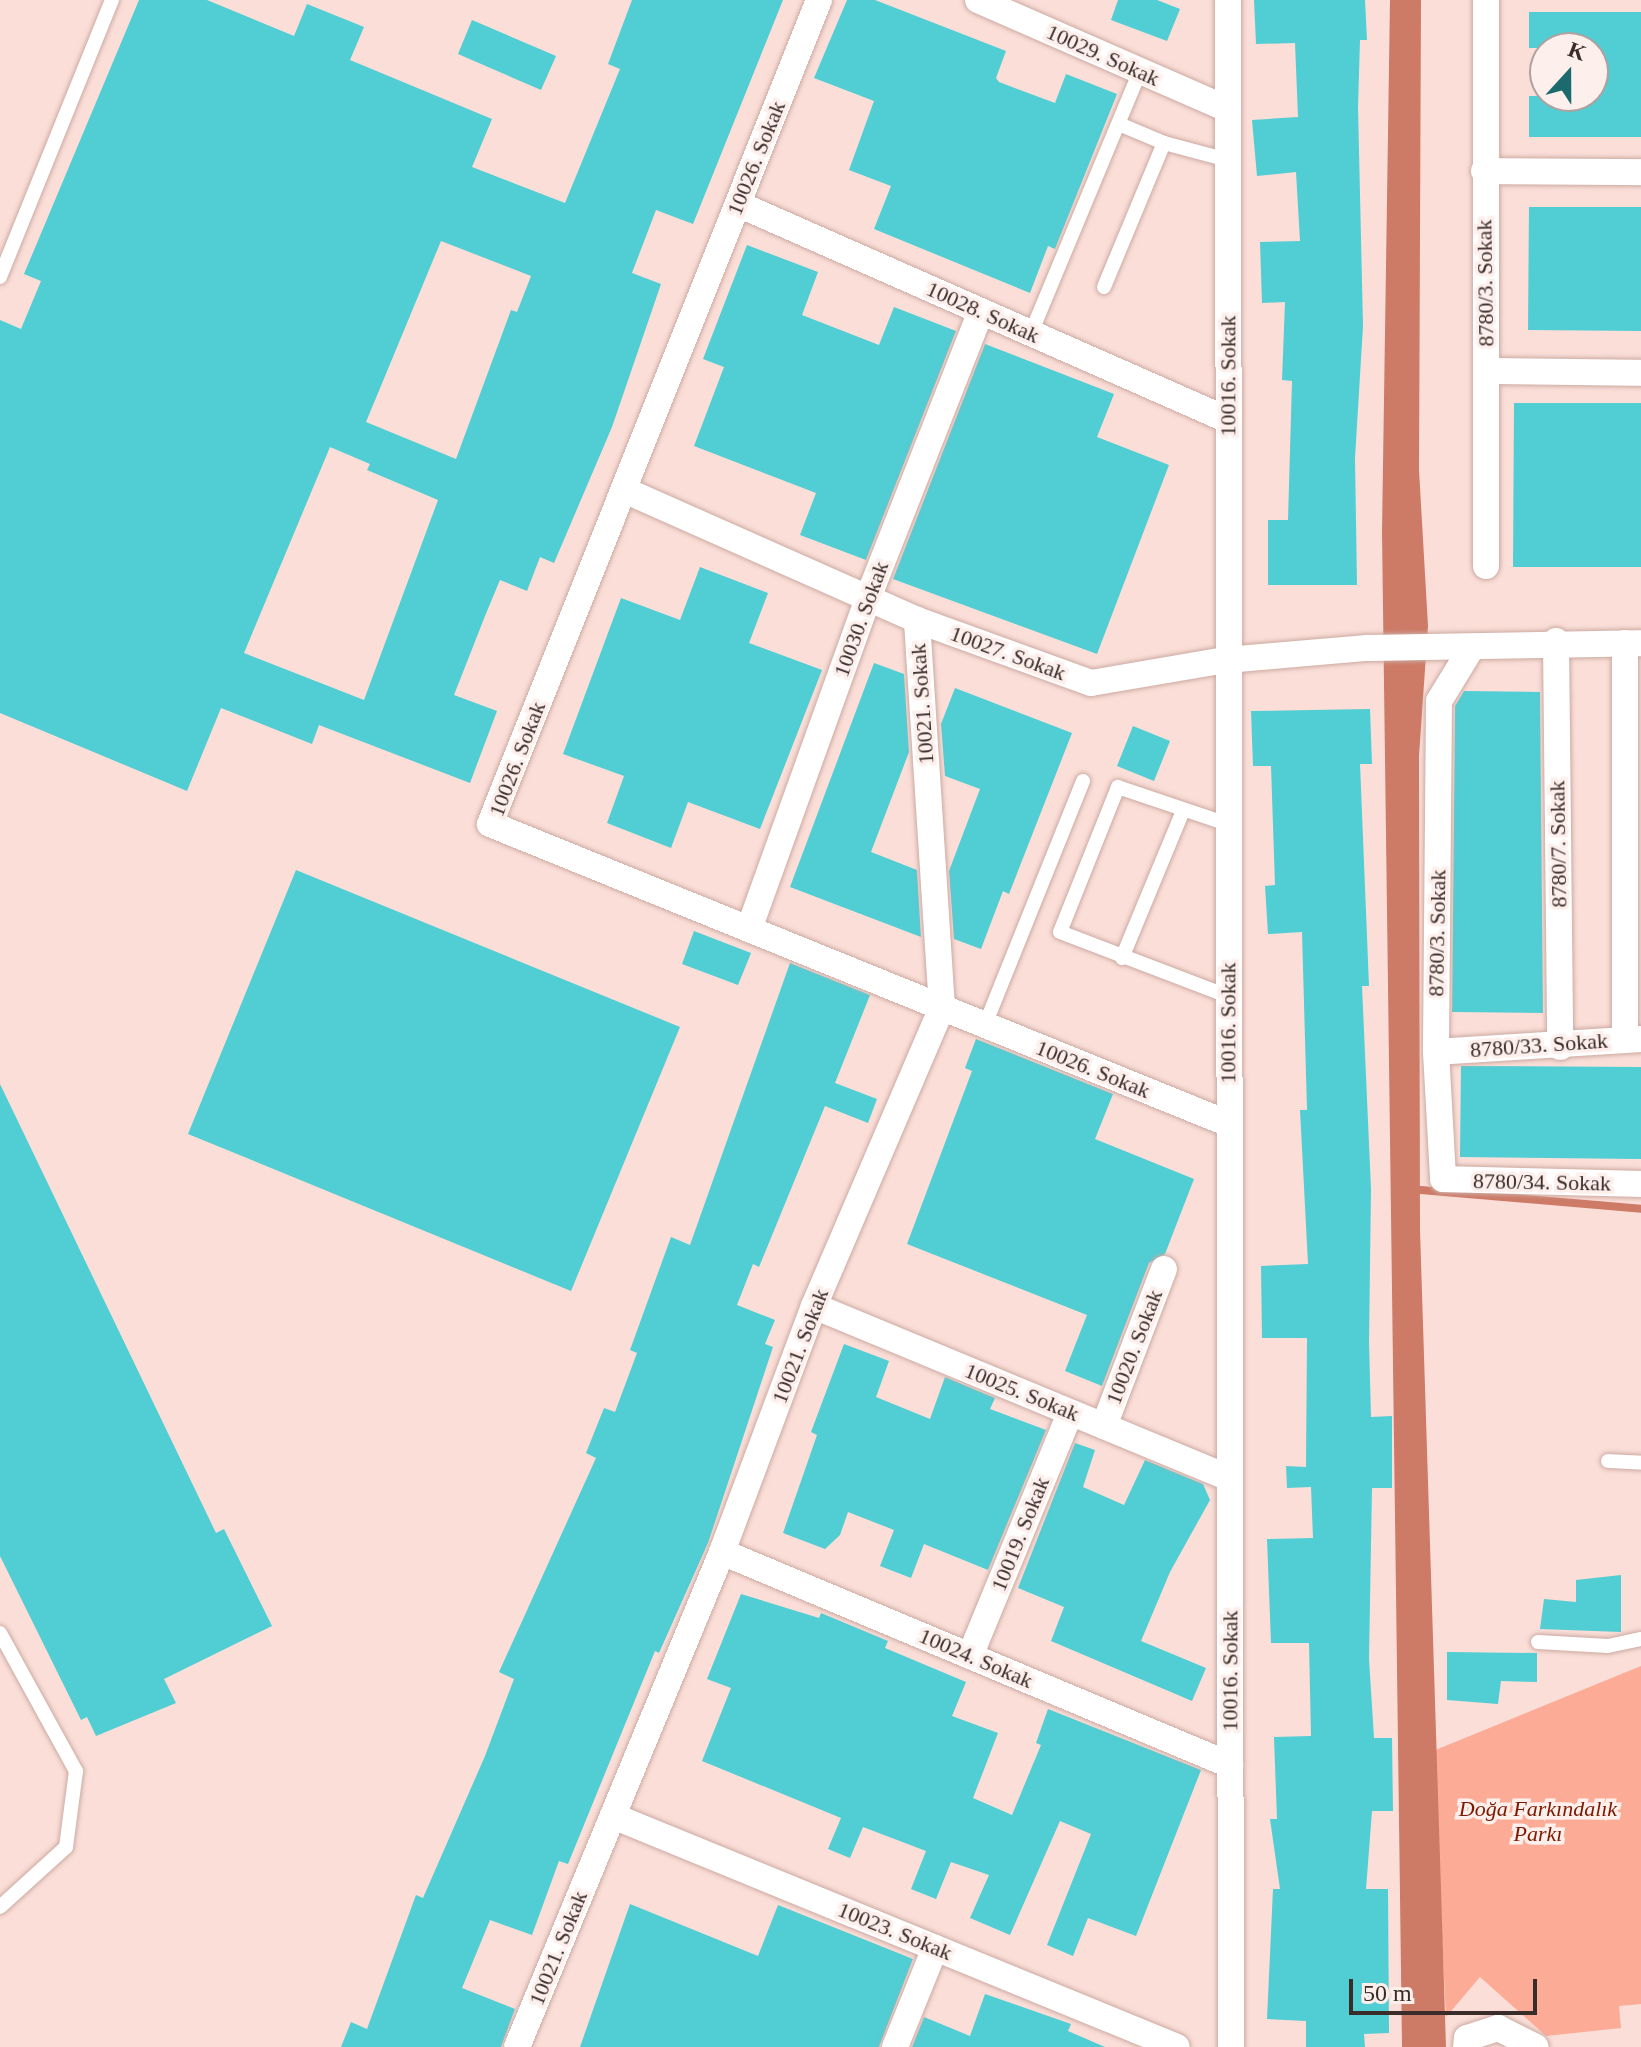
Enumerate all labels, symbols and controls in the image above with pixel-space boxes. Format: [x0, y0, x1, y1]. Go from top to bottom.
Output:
street label: 10029. Sokak [1042, 18, 1164, 92]
north arrow [1529, 32, 1609, 112]
text: K [1565, 36, 1590, 66]
street label: 10026. Sokak [721, 97, 791, 219]
street label: 8780/3. Sokak [1471, 219, 1499, 347]
street label: 10028. Sokak [922, 275, 1044, 349]
street label: 10016. Sokak [1215, 316, 1241, 436]
street label: 10030. Sokak [828, 558, 894, 680]
street label: 10027. Sokak [947, 620, 1069, 686]
street label: 10021. Sokak [905, 643, 939, 765]
street label: 10026. Sokak [483, 698, 551, 820]
street label: 8780/7. Sokak [1544, 780, 1572, 908]
street label: 8780/3. Sokak [1423, 869, 1451, 997]
street label: 10016. Sokak [1215, 962, 1241, 1084]
street label: 8780/33. Sokak [1469, 1027, 1609, 1063]
street label: 10026. Sokak [1032, 1034, 1154, 1104]
street label: 8780/34. Sokak [1473, 1168, 1611, 1196]
street label: 10021. Sokak [766, 1285, 834, 1407]
street label: 10020. Sokak [1100, 1286, 1168, 1408]
street label: 10025. Sokak [961, 1357, 1083, 1427]
street label: 10019. Sokak [985, 1473, 1055, 1595]
street label: 10016. Sokak [1217, 1610, 1243, 1732]
street label: 10024. Sokak [915, 1622, 1037, 1694]
park label: Doğa Farkındalık Parkı [1459, 1795, 1617, 1846]
street label: 10021. Sokak [523, 1887, 593, 2009]
street label: 10023. Sokak [834, 1896, 956, 1966]
scale bar [1353, 1963, 1541, 2013]
text: 50 m [1363, 1980, 1412, 2006]

